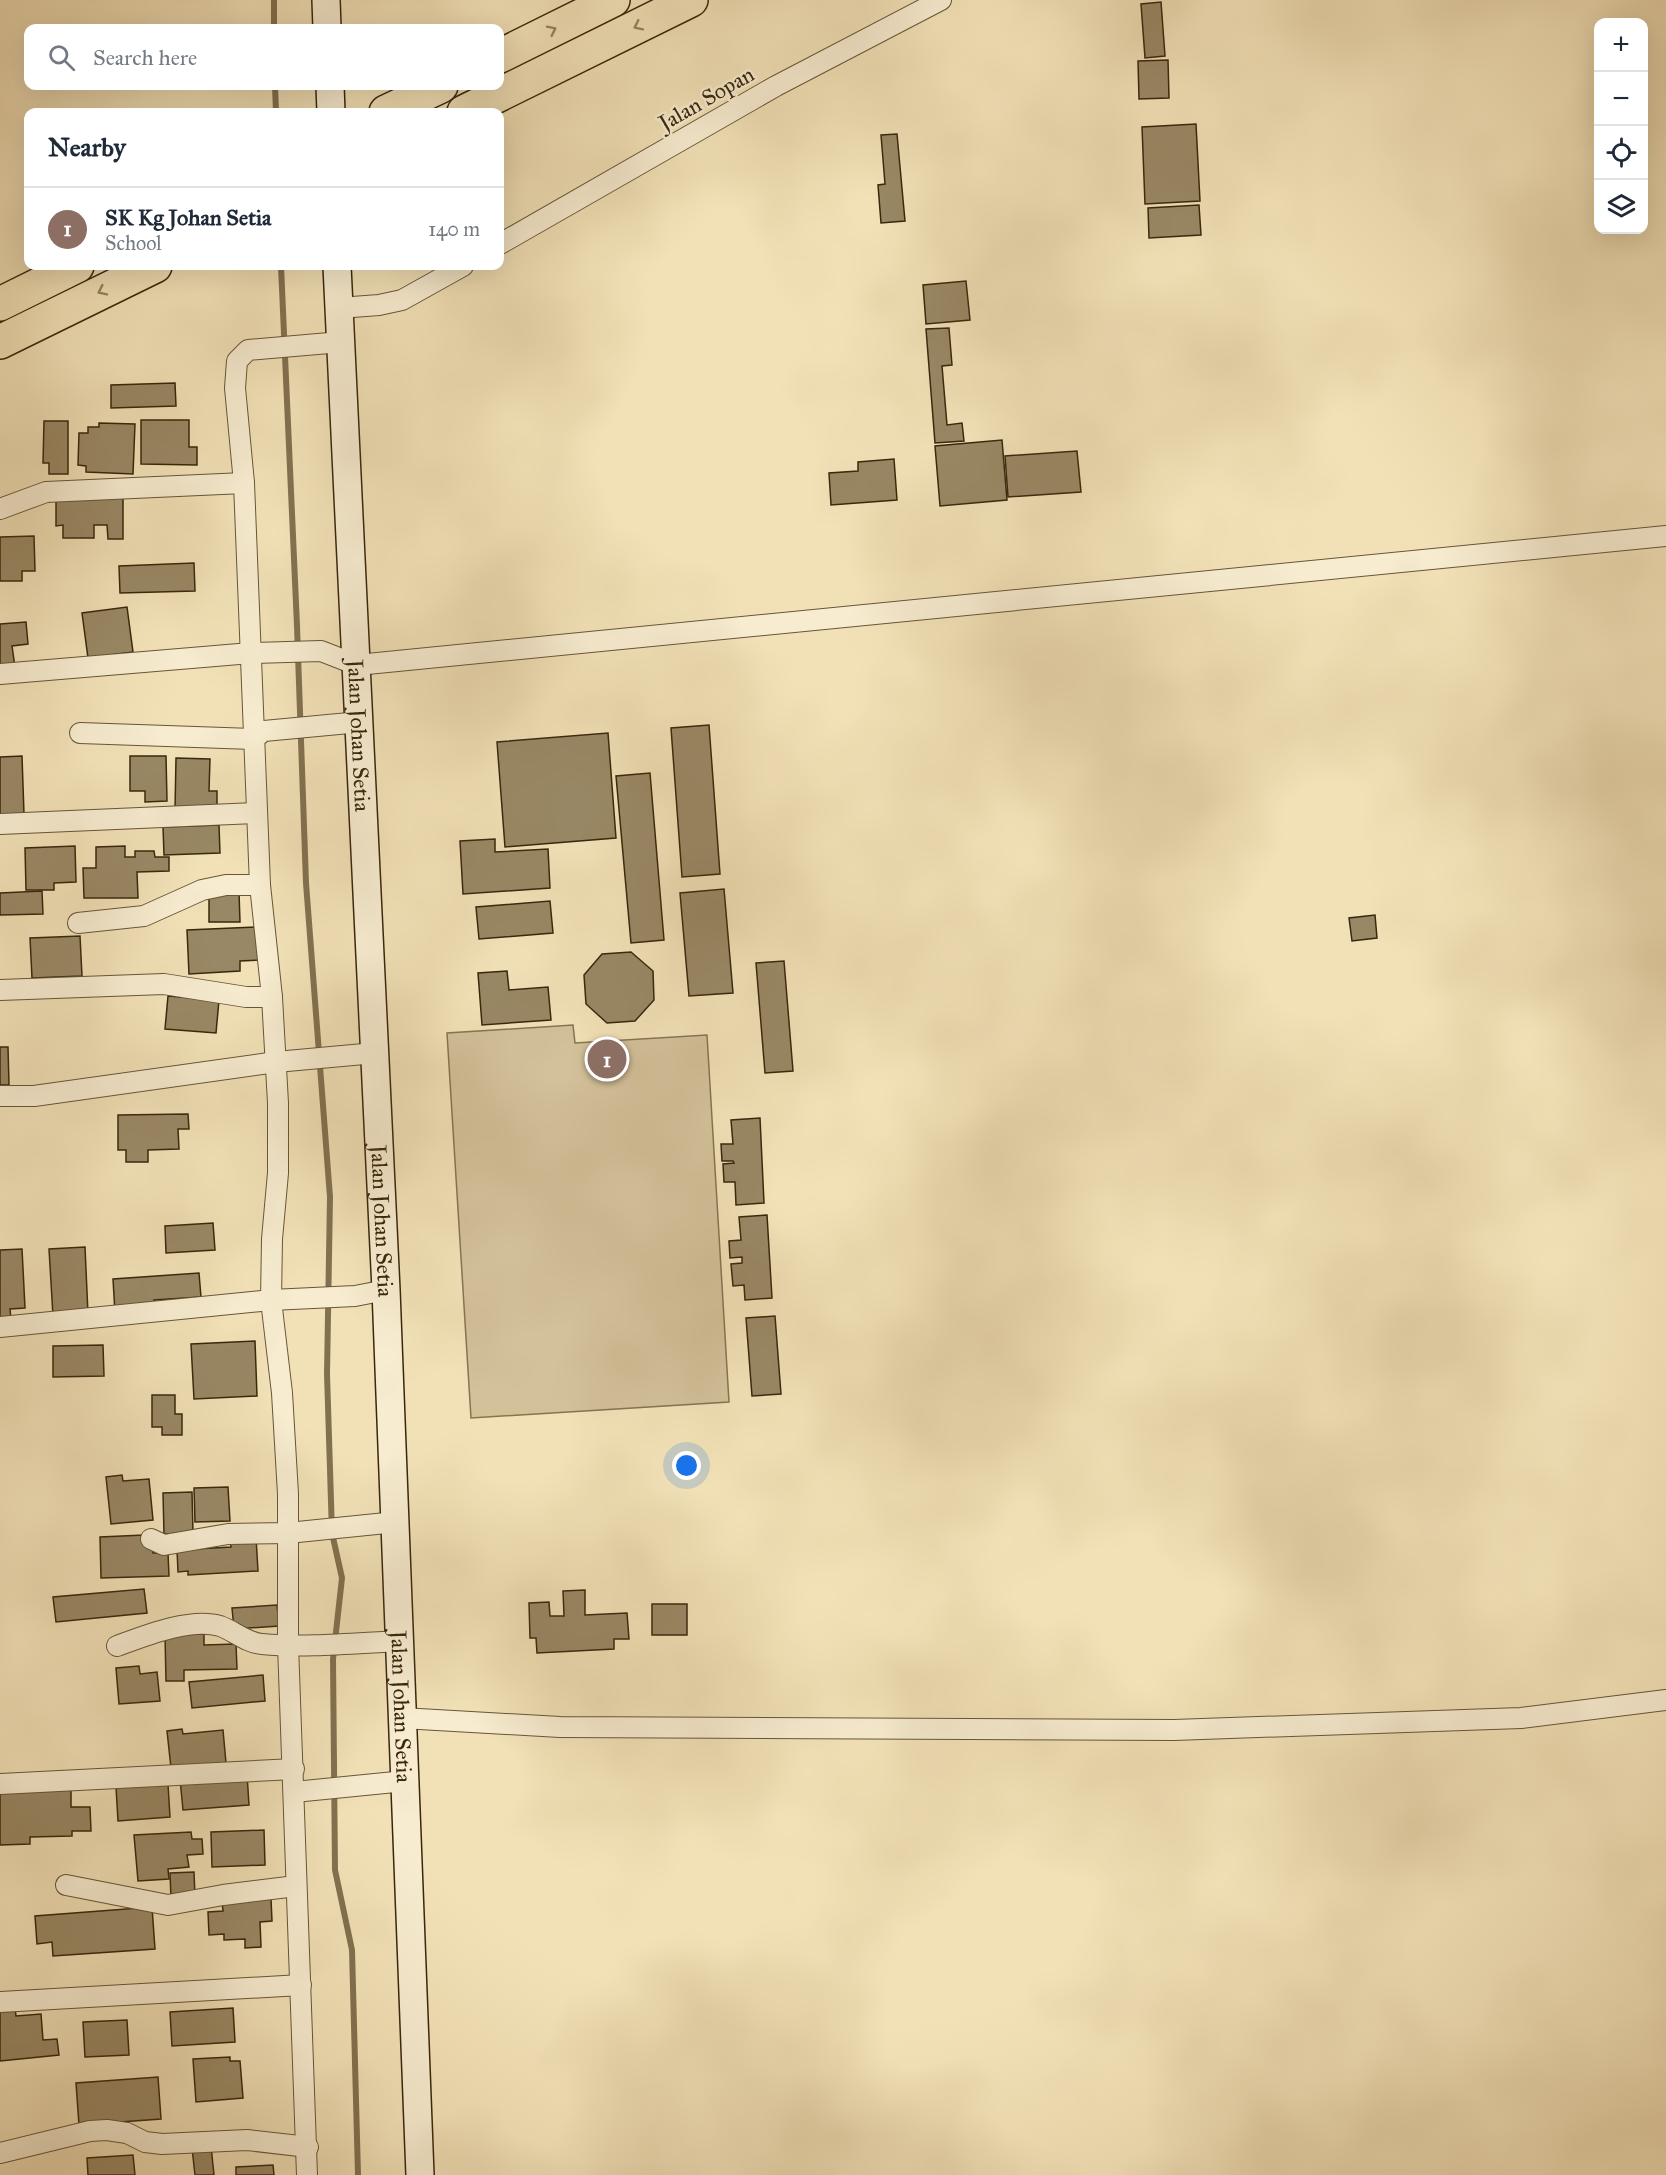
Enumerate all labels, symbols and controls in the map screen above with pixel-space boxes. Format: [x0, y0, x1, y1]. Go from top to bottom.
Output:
map controls [1594, 18, 1648, 234]
button: + [1594, 18, 1648, 72]
one-way arrow [634, 19, 645, 30]
search box [24, 24, 504, 90]
one-way arrow [546, 26, 557, 38]
icon: search [45, 41, 78, 74]
text: Search here [93, 44, 197, 71]
street label: Jalan Sopan [652, 60, 759, 138]
button: − [1594, 72, 1648, 126]
button: locate [1594, 126, 1648, 180]
text: Nearby [48, 131, 126, 163]
button: layers [1594, 180, 1648, 234]
text: SK Kg Johan Setia [105, 204, 271, 231]
text: 1 [64, 217, 71, 241]
text: 140 m [428, 217, 480, 241]
text: School [105, 231, 162, 255]
one-way arrow [98, 284, 109, 296]
street label: Jalan Johan Setia [342, 657, 376, 813]
pin: 1 [588, 1036, 626, 1082]
street label: Jalan Johan Setia [365, 1142, 399, 1298]
your location [672, 1451, 701, 1480]
street label: Jalan Johan Setia [385, 1628, 418, 1784]

